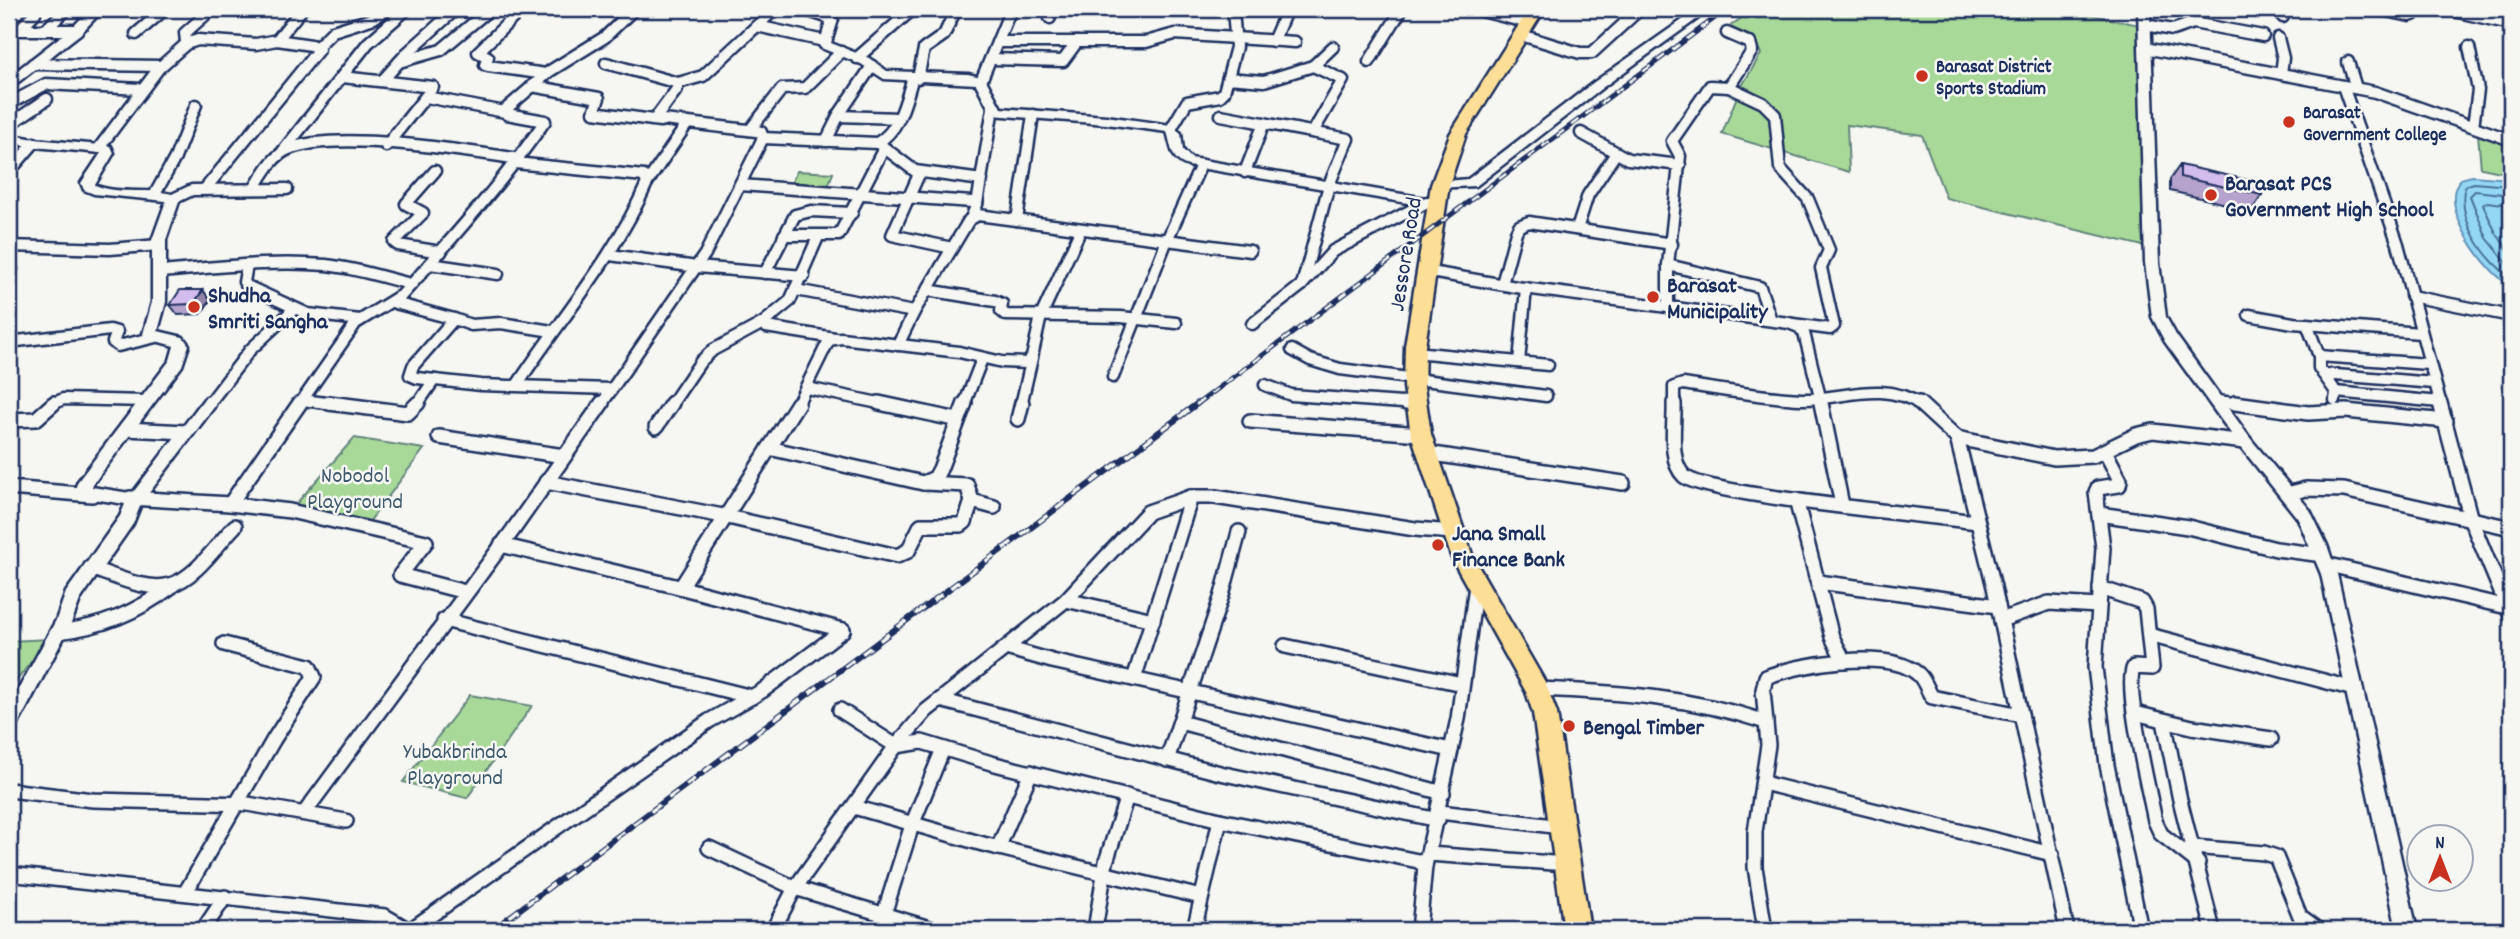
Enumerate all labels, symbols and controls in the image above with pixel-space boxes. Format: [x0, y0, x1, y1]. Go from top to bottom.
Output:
place label: Barasat District Sports Stadium [1936, 55, 2052, 104]
marker: Barasat District Sports Stadium [1914, 68, 1930, 84]
place label: Barasat Government College [2303, 101, 2447, 150]
marker: Barasat Government College [2281, 114, 2297, 130]
place label: Barasat PCS Government High School [2225, 169, 2434, 228]
marker: Barasat PCS Government High School [2203, 187, 2219, 203]
street label: Jessore Road [1382, 195, 1433, 314]
place label: Barasat Municipality [1667, 271, 1769, 330]
place label: Shudha Smriti Sangha [208, 281, 329, 340]
marker: Barasat Municipality [1645, 289, 1661, 305]
marker: Shudha Smriti Sangha [186, 299, 202, 315]
park label: Nobodol Playground [307, 461, 403, 520]
place label: Jana Small Finance Bank [1452, 519, 1565, 578]
marker: Jana Small Finance Bank [1430, 537, 1446, 553]
place label: Bengal Timber [1583, 713, 1705, 746]
marker: Bengal Timber [1561, 718, 1577, 734]
park label: Yubakbrinda Playground [403, 737, 508, 796]
north arrow [2404, 824, 2474, 894]
text: N [2435, 831, 2445, 858]

